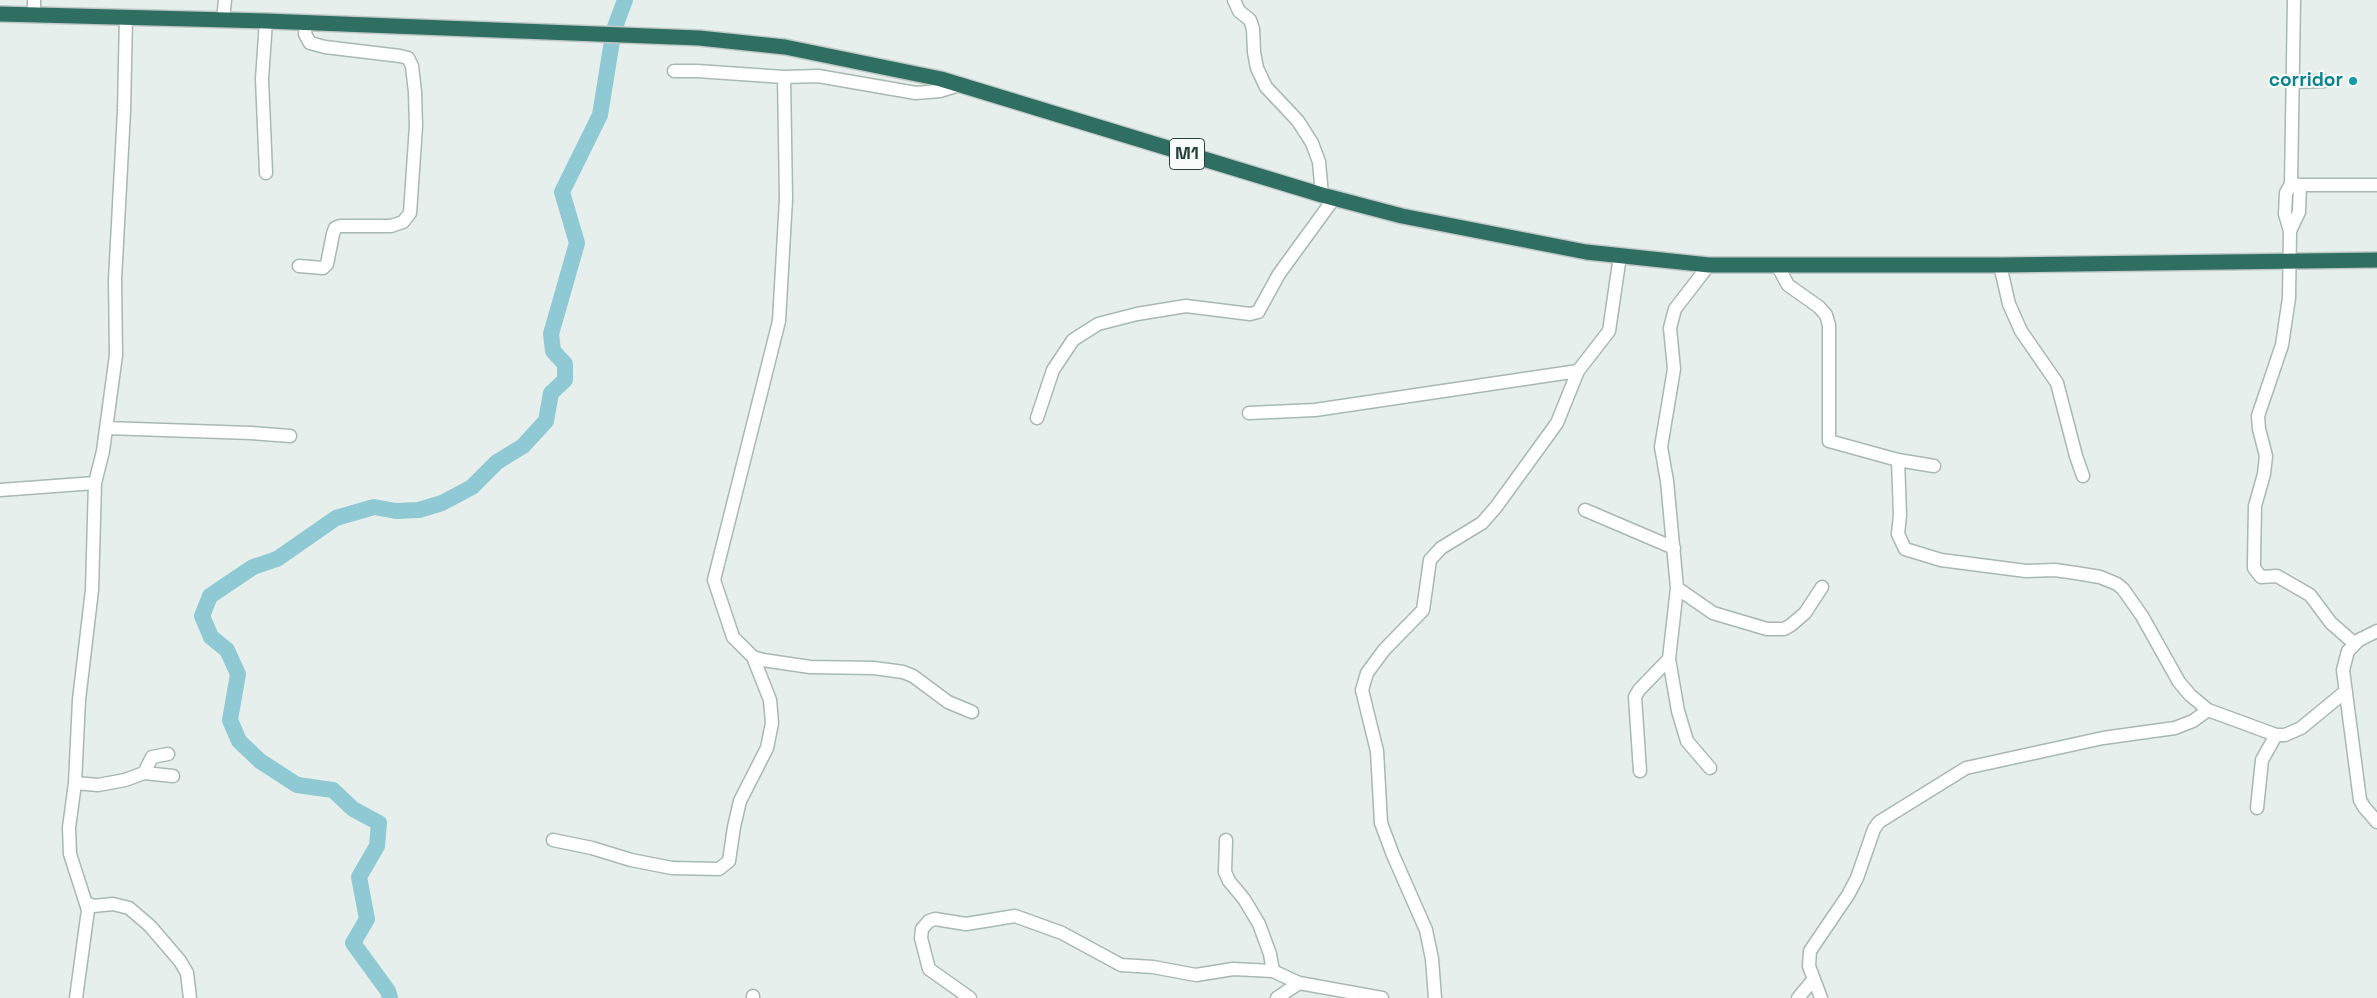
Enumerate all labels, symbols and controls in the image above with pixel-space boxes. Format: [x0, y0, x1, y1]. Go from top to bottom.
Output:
place label: corridor [2269, 70, 2343, 92]
marker: corridor [2347, 75, 2359, 87]
road number: M1 [1170, 138, 1204, 170]

